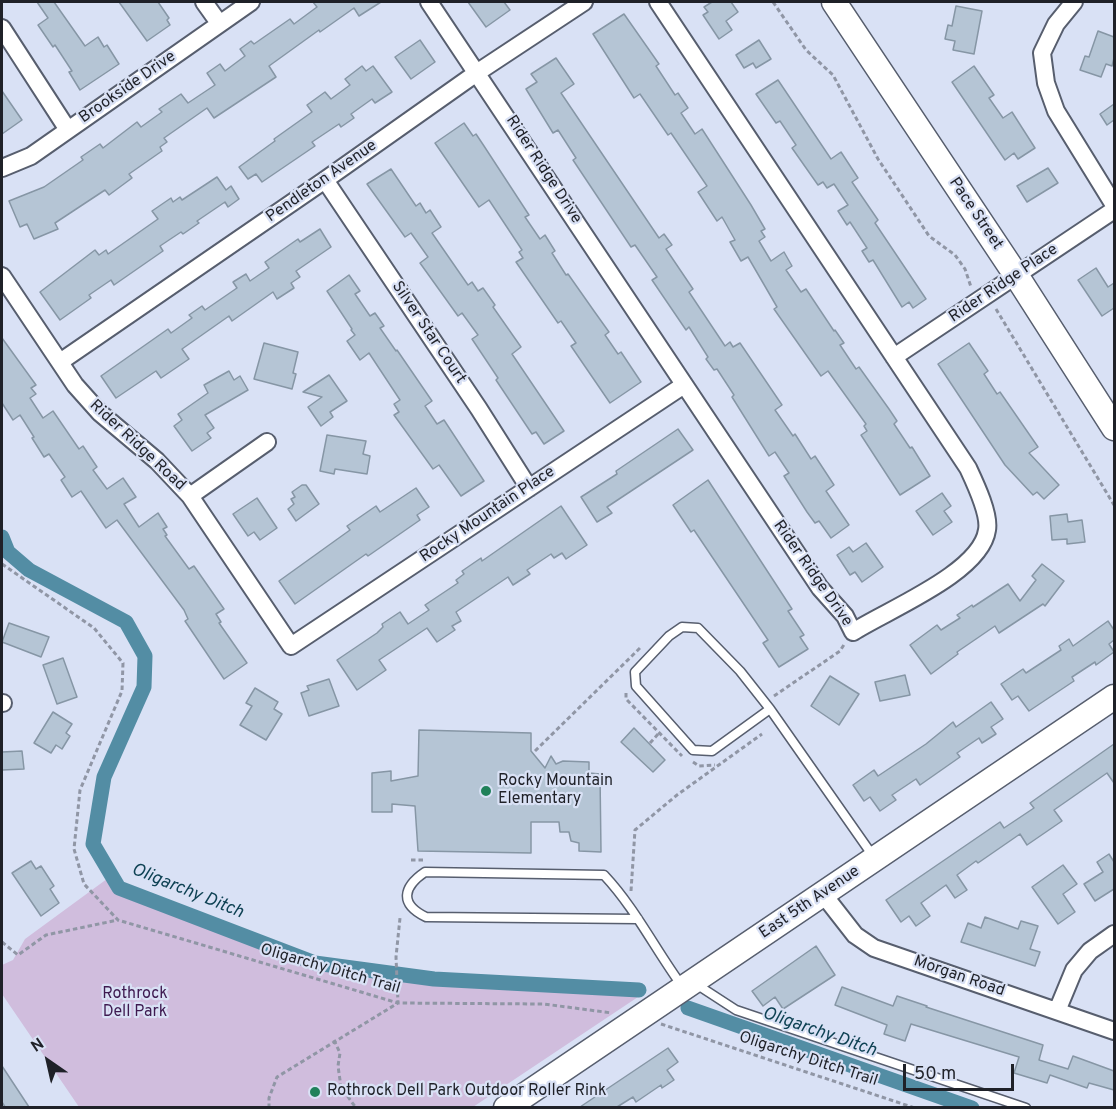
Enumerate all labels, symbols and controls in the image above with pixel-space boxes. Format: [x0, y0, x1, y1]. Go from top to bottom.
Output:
street label: Brookside Drive [76, 48, 180, 128]
street label: Rider Ridge Drive [501, 112, 585, 228]
street label: Pendleton Avenue [263, 137, 381, 227]
street label: Pace Street [944, 174, 1006, 254]
street label: Rider Ridge Place [946, 241, 1062, 327]
street label: Silver Star Court [387, 278, 469, 388]
street label: Rider Ridge Road [85, 397, 189, 495]
street label: Rocky Mountain Place [417, 463, 559, 567]
street label: Rider Ridge Drive [768, 517, 856, 631]
place label: Rocky Mountain Elementary [498, 772, 613, 810]
marker: Rocky Mountain Elementary [479, 784, 493, 798]
water label: Oligarchy Ditch [128, 860, 246, 924]
street label: East 5th Avenue [756, 862, 864, 944]
street label: Oligarchy Ditch Trail [258, 941, 402, 999]
street label: Morgan Road [911, 952, 1007, 1002]
park label: Rothrock Dell Park [102, 985, 168, 1023]
water label: Oligarchy Ditch [759, 1003, 879, 1063]
street label: Oligarchy Ditch Trail [736, 1028, 880, 1092]
north arrow [18, 1031, 78, 1091]
text: N [28, 1035, 48, 1058]
scale bar [906, 1052, 1017, 1090]
text: 50 m [914, 1063, 956, 1086]
place label: Rothrock Dell Park Outdoor Roller Rink [327, 1082, 607, 1102]
marker: Rothrock Dell Park Outdoor Roller Rink [308, 1085, 322, 1099]

